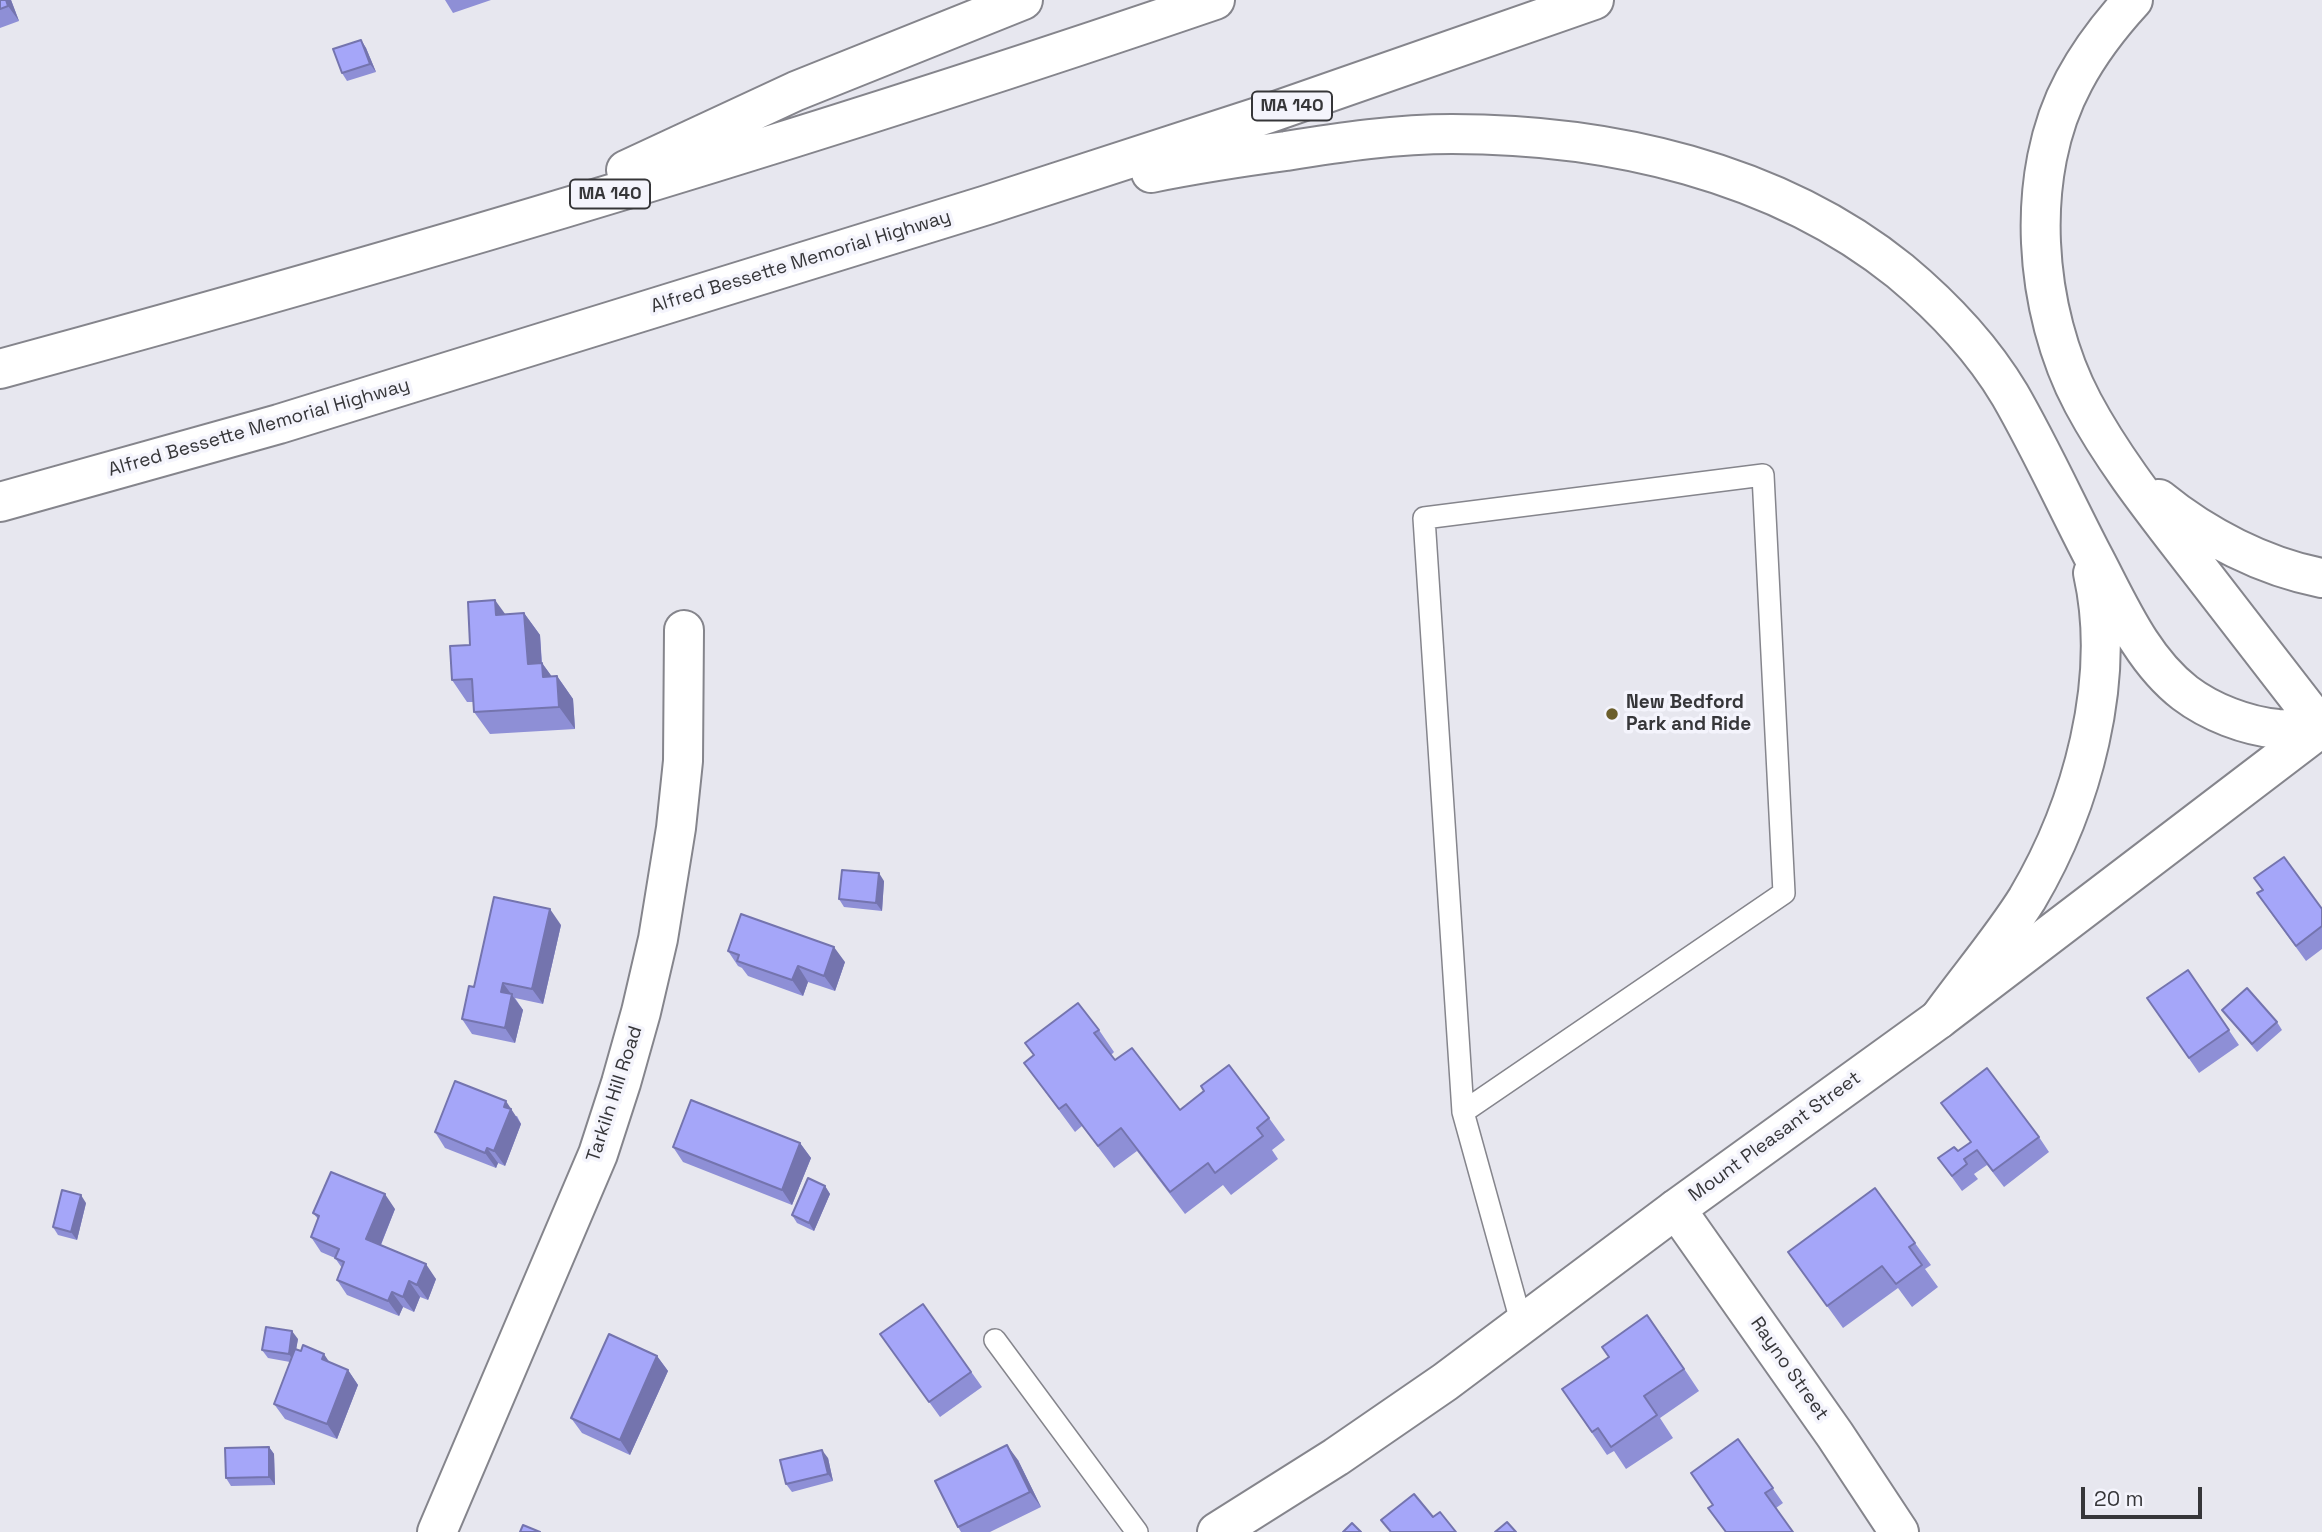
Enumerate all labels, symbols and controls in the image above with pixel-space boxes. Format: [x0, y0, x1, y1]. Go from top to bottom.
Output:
road number: MA 140 [1252, 92, 1332, 120]
road number: MA 140 [570, 180, 650, 209]
street label: Alfred Bessette Memorial Highway [648, 205, 954, 319]
street label: Alfred Bessette Memorial Highway [106, 374, 412, 482]
place label: New Bedford Park and Ride [1626, 692, 1751, 736]
marker: New Bedford Park and Ride [1604, 706, 1620, 722]
street label: Tarkiln Hill Road [582, 1023, 648, 1165]
street label: Mount Pleasant Street [1685, 1067, 1865, 1207]
street label: Rayno Street [1745, 1313, 1833, 1425]
scale bar [2084, 1472, 2205, 1516]
text: 20 m [2094, 1485, 2144, 1512]

